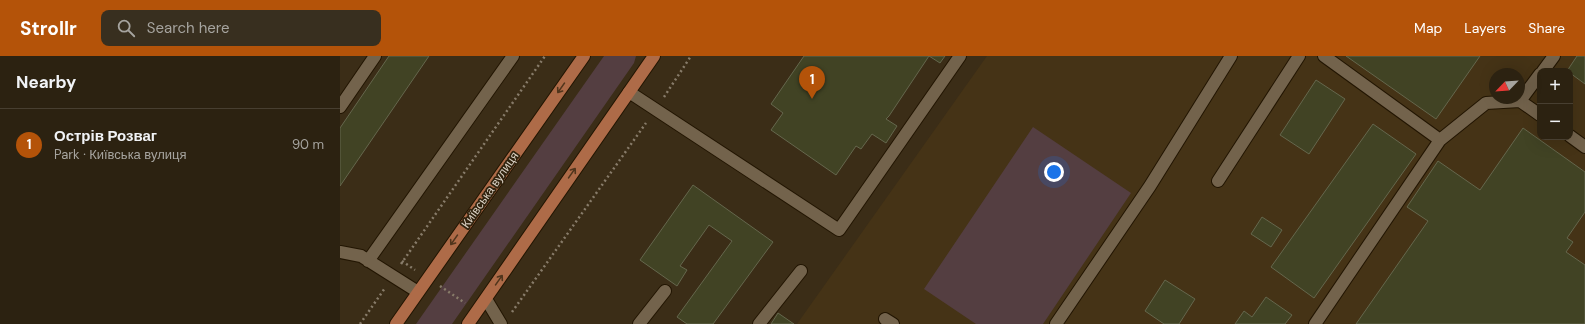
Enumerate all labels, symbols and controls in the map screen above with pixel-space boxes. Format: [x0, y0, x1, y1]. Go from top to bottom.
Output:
search box [101, 10, 381, 46]
text: Strollr [20, 16, 77, 41]
icon: search [115, 17, 137, 39]
text: Search here [147, 18, 230, 38]
text: Map [1414, 19, 1442, 37]
text: Layers [1464, 19, 1506, 37]
text: Share [1528, 19, 1565, 37]
pin: 1 [799, 66, 825, 99]
north arrow [1489, 68, 1525, 104]
map controls [1537, 68, 1573, 140]
button: + [1537, 68, 1573, 104]
text: Nearby [16, 71, 76, 93]
one-way arrow [557, 82, 565, 93]
button: − [1537, 104, 1573, 140]
text: Острів Розваг [54, 126, 157, 146]
text: 1 [27, 136, 31, 153]
text: 90 m [292, 136, 324, 153]
text: Park · Київська вулиця [54, 146, 186, 163]
street label: Київська вулиця [458, 149, 522, 231]
your location [1044, 162, 1064, 182]
one-way arrow [568, 168, 576, 179]
one-way arrow [450, 234, 458, 245]
one-way arrow [495, 275, 503, 286]

